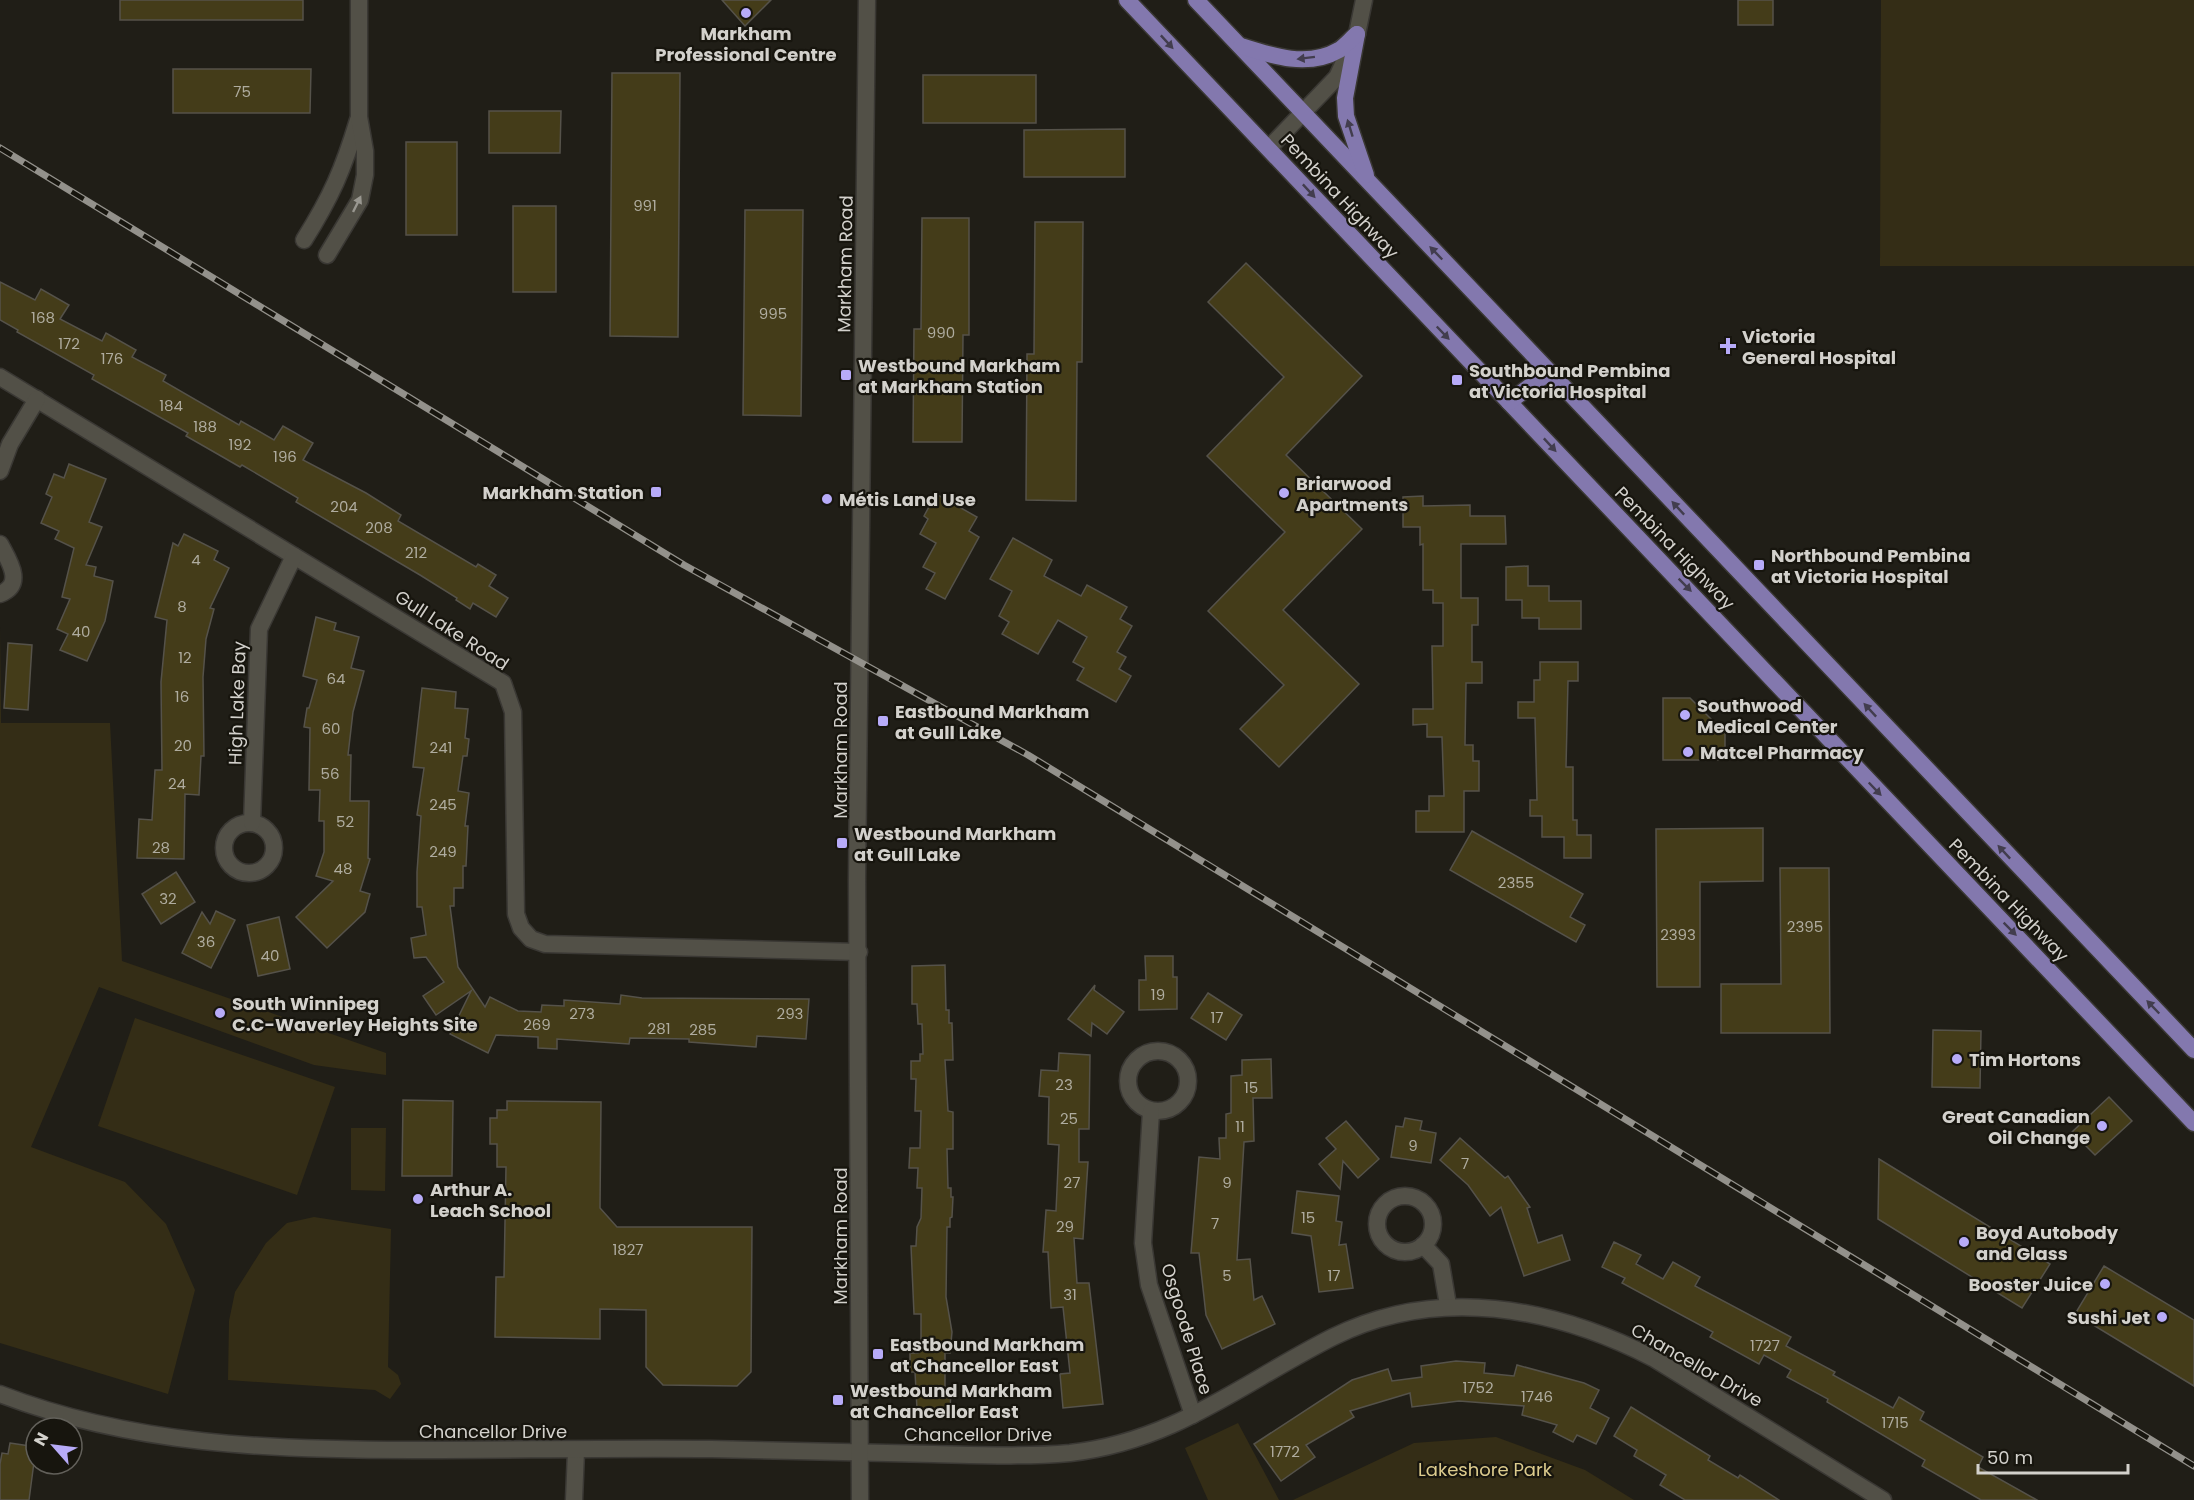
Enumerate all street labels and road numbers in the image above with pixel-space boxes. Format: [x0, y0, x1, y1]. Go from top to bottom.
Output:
street label: Pembina Highway [1275, 128, 1405, 264]
street label: Markham Road [831, 195, 859, 333]
street label: Pembina Highway [1609, 481, 1741, 615]
street label: Gull Lake Road [390, 584, 514, 676]
street label: High Lake Bay [222, 641, 252, 765]
street label: Markham Road [828, 681, 853, 819]
street label: Pembina Highway [1943, 833, 2075, 967]
street label: Markham Road [828, 1167, 853, 1305]
street label: Osgoode Place [1155, 1260, 1219, 1398]
street label: Chancellor Drive [1627, 1317, 1767, 1413]
street label: Chancellor Drive [419, 1419, 567, 1444]
street label: Chancellor Drive [904, 1422, 1052, 1447]

